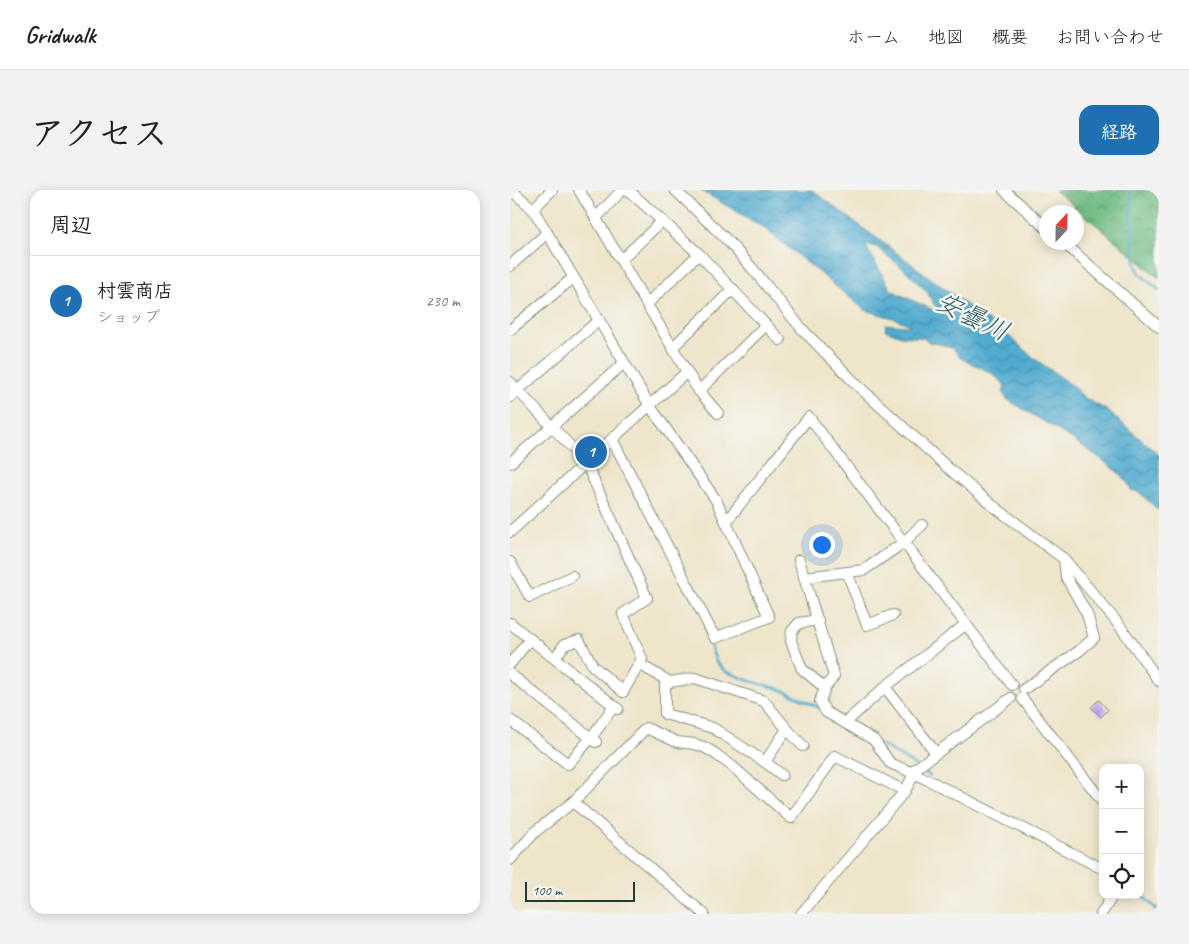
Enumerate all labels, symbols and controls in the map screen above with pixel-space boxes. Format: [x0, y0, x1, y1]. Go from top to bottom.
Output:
text: Gridwalk [25, 20, 95, 50]
text: ホーム [847, 26, 900, 48]
text: 地図 [928, 26, 964, 48]
text: 概要 [992, 26, 1028, 48]
text: お問い合わせ [1056, 26, 1164, 48]
button: 経路 [1079, 105, 1159, 155]
text: アクセス [30, 111, 168, 156]
north arrow [1039, 205, 1084, 250]
text: 周辺 [50, 212, 92, 238]
text: 村雲商店 [97, 279, 173, 303]
water label: 安曇川 [930, 285, 1015, 348]
text: 1 [62, 291, 70, 311]
text: 230 m [426, 291, 460, 311]
text: ショップ [97, 307, 160, 327]
pin: 1 [575, 433, 607, 471]
your location [809, 532, 835, 558]
map controls [1099, 764, 1144, 899]
button: + [1099, 764, 1144, 809]
button: − [1099, 809, 1144, 854]
button: locate [1099, 854, 1144, 899]
scale bar [525, 879, 635, 902]
text: 100 m [532, 882, 562, 899]

